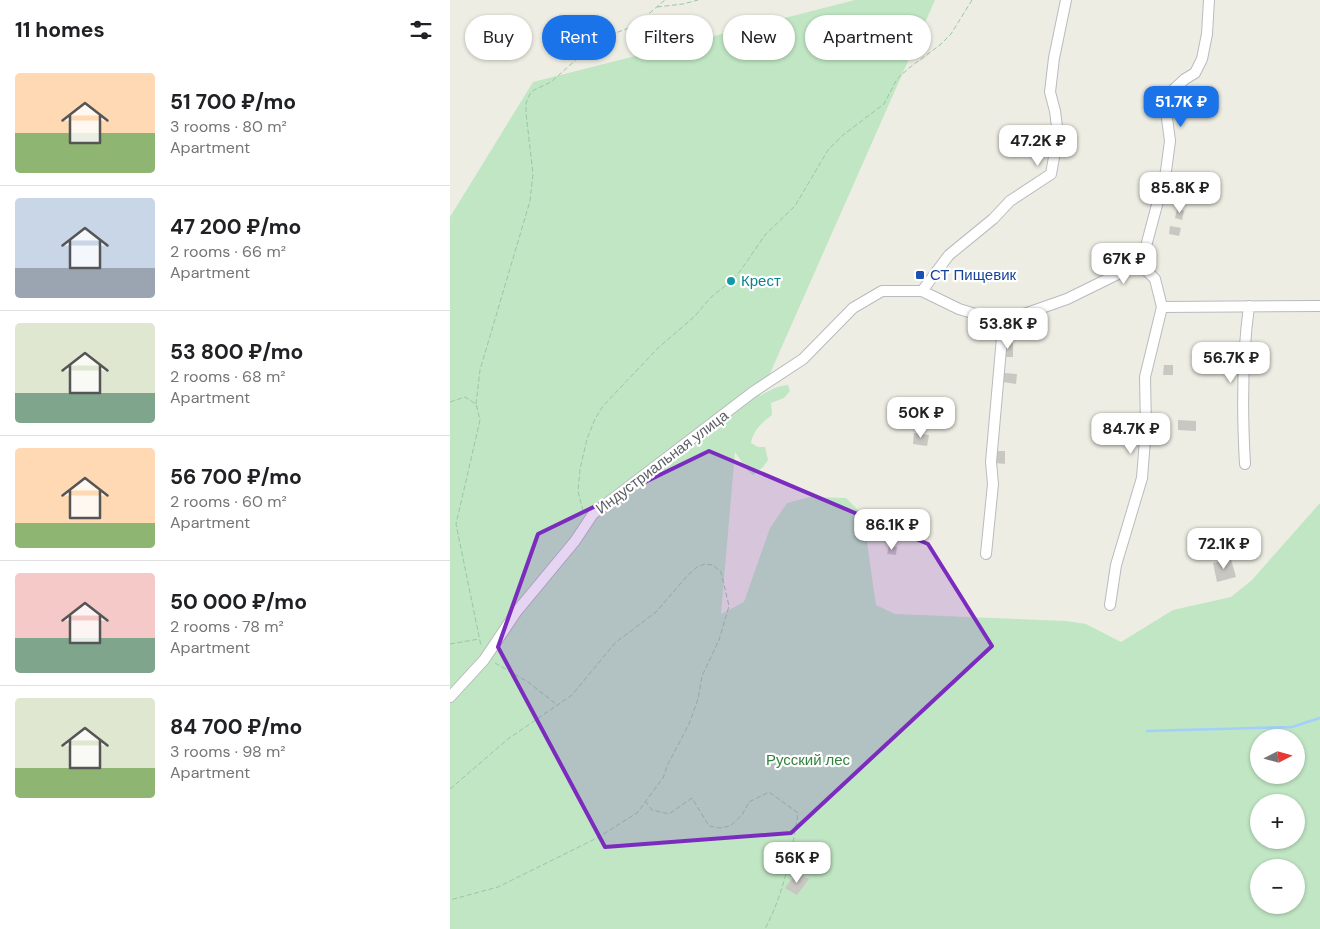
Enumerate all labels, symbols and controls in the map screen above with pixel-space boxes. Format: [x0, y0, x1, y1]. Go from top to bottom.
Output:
chip: Buy [465, 15, 532, 60]
chip: Rent [542, 15, 616, 60]
chip: Filters [626, 15, 713, 60]
chip: New [723, 15, 795, 60]
chip: Apartment [805, 15, 931, 60]
text: 11 homes [15, 16, 105, 44]
icon: filters [407, 16, 435, 44]
pin: 51.7K ₽ [1135, 86, 1227, 128]
text: 51 700 ₽/mo [170, 88, 296, 116]
text: 51.7K ₽ [1155, 91, 1207, 112]
icon: home [55, 93, 115, 153]
text: 3 rooms · 80 m² [170, 116, 287, 137]
pin: 47.2K ₽ [992, 124, 1084, 167]
text: 47.2K ₽ [1010, 130, 1066, 151]
text: Apartment [170, 137, 250, 158]
pin: 85.8K ₽ [1134, 172, 1226, 214]
text: 85.8K ₽ [1151, 177, 1209, 198]
text: 47 200 ₽/mo [170, 213, 301, 241]
icon: home [55, 218, 115, 278]
text: 2 rooms · 66 m² [170, 241, 286, 262]
pin: 67K ₽ [1089, 242, 1159, 285]
text: 67K ₽ [1102, 248, 1146, 269]
text: Apartment [170, 262, 250, 283]
place label: СТ Пищевик [930, 265, 1017, 285]
marker: СТ Пищевик [914, 269, 926, 281]
place label: Крест [741, 271, 781, 291]
marker: Крест [725, 275, 737, 287]
pin: 53.8K ₽ [962, 308, 1054, 350]
text: 53.8K ₽ [979, 313, 1037, 334]
text: 53 800 ₽/mo [170, 338, 303, 366]
pin: 56.7K ₽ [1185, 342, 1277, 384]
icon: home [55, 343, 115, 403]
text: 56.7K ₽ [1203, 347, 1259, 368]
text: 2 rooms · 68 m² [170, 366, 286, 387]
text: Apartment [170, 387, 250, 408]
pin: 50K ₽ [886, 396, 956, 439]
text: 50K ₽ [898, 402, 944, 423]
street label: Индустриальная улица [592, 405, 733, 518]
pin: 84.7K ₽ [1085, 412, 1177, 455]
text: 84.7K ₽ [1102, 418, 1160, 439]
text: 56 700 ₽/mo [170, 463, 302, 491]
icon: home [55, 468, 115, 528]
text: 2 rooms · 60 m² [170, 491, 287, 512]
pin: 86.1K ₽ [846, 508, 938, 551]
text: Apartment [170, 512, 250, 533]
text: 86.1K ₽ [865, 514, 919, 535]
pin: 72.1K ₽ [1178, 528, 1270, 570]
text: 72.1K ₽ [1198, 533, 1250, 554]
text: 50 000 ₽/mo [170, 588, 307, 616]
icon: home [55, 593, 115, 653]
text: 2 rooms · 78 m² [170, 616, 284, 637]
text: Apartment [170, 637, 250, 658]
text: 84 700 ₽/mo [170, 713, 302, 741]
icon: home [55, 718, 115, 778]
north arrow [1250, 729, 1305, 784]
map controls [1250, 729, 1305, 914]
text: 3 rooms · 98 m² [170, 741, 286, 762]
park label: Русский лес [766, 750, 851, 770]
text: Apartment [170, 762, 250, 783]
button: + [1250, 794, 1305, 849]
pin: 56K ₽ [762, 842, 832, 884]
text: 56K ₽ [775, 847, 819, 868]
button: − [1250, 859, 1305, 914]

